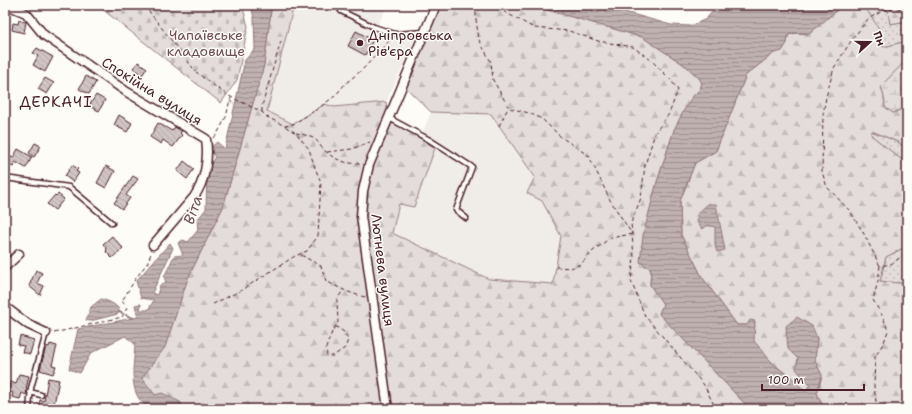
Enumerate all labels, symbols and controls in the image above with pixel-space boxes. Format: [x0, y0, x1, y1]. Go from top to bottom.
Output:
north arrow [850, 22, 890, 62]
park label: Чапаївське кладовище [167, 26, 245, 60]
place label: Дніпровська Рів'єра [368, 26, 453, 60]
text: Пн [869, 29, 888, 48]
marker: Дніпровська Рів'єра [355, 38, 365, 48]
street label: Спокійна вулиця [98, 53, 206, 129]
district label: ДЕРКАЧІ [19, 92, 93, 112]
water label: Віта [179, 193, 207, 227]
street label: Лютнева вулиця [367, 213, 399, 327]
scale bar [762, 366, 864, 392]
text: 100 m [768, 372, 804, 388]

